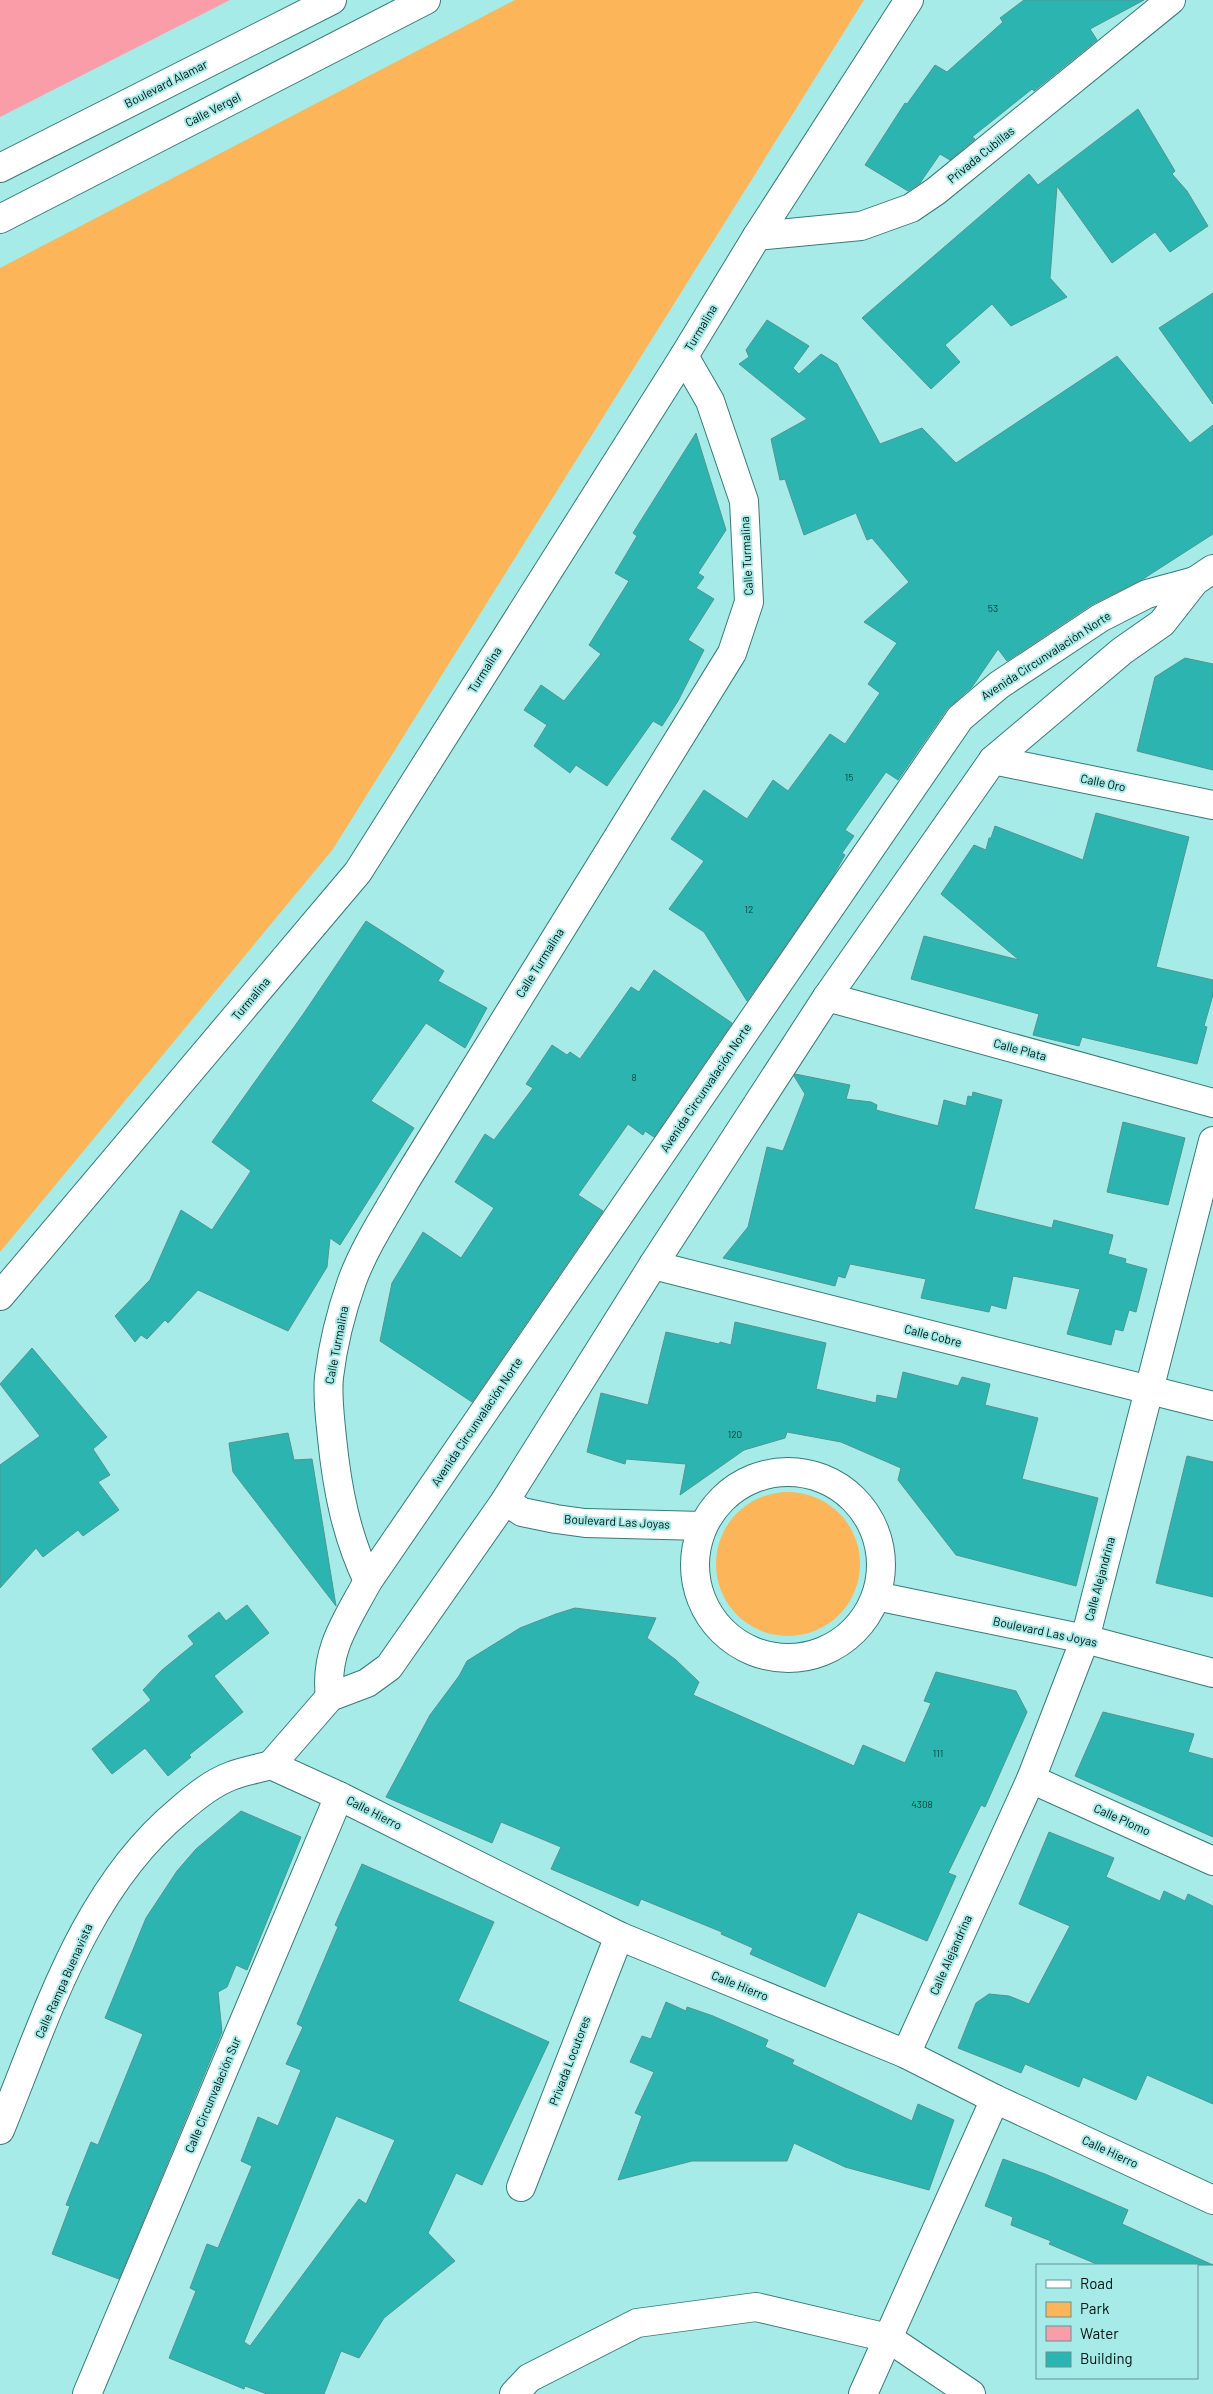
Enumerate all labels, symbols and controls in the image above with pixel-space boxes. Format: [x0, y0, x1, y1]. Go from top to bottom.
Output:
street label: Boulevard Alamar [122, 56, 210, 110]
street label: Calle Vergel [182, 89, 243, 129]
street label: Privada Cubillas [944, 123, 1017, 185]
street label: Turmalina [681, 302, 719, 353]
street label: Calle Turmalina [737, 516, 755, 596]
house number: 53 [988, 602, 998, 614]
street label: Avenida Circunvalación Norte [978, 608, 1113, 702]
street label: Turmalina [465, 644, 504, 695]
street label: Calle Oro [1079, 770, 1127, 794]
house number: 15 [845, 771, 853, 783]
house number: 12 [745, 903, 753, 915]
street label: Calle Turmalina [512, 925, 566, 1000]
street label: Turmalina [228, 974, 272, 1023]
street label: Avenida Circunvalación Norte [657, 1020, 754, 1154]
street label: Calle Plata [992, 1035, 1048, 1063]
house number: 8 [631, 1071, 637, 1083]
street label: Calle Turmalina [322, 1305, 350, 1385]
street label: Calle Cobre [903, 1321, 963, 1349]
street label: Avenida Circunvalación Norte [428, 1354, 525, 1488]
house number: 120 [728, 1428, 742, 1440]
street label: Boulevard Las Joyas [564, 1511, 671, 1531]
street label: Calle Alejandrina [1081, 1535, 1117, 1622]
street label: Boulevard Las Joyas [992, 1613, 1099, 1649]
house number: 111 [933, 1747, 943, 1759]
street label: Calle Hierro [344, 1792, 404, 1832]
house number: 4308 [911, 1798, 933, 1810]
street label: Calle Plomo [1092, 1800, 1153, 1838]
street label: Calle Alejandrina [926, 1912, 974, 1997]
street label: Calle Rampa Buenavista [31, 1921, 95, 2040]
street label: Calle Hierro [710, 1967, 771, 2003]
street label: Privada Locutores [546, 2014, 593, 2107]
street label: Calle Circunvalación Sur [181, 2034, 243, 2155]
street label: Calle Hierro [1080, 2132, 1141, 2170]
legend [1036, 2264, 1198, 2379]
text: Road [1080, 2274, 1113, 2292]
text: Park [1080, 2299, 1110, 2317]
text: Water [1080, 2324, 1119, 2342]
text: Building [1080, 2349, 1133, 2367]

